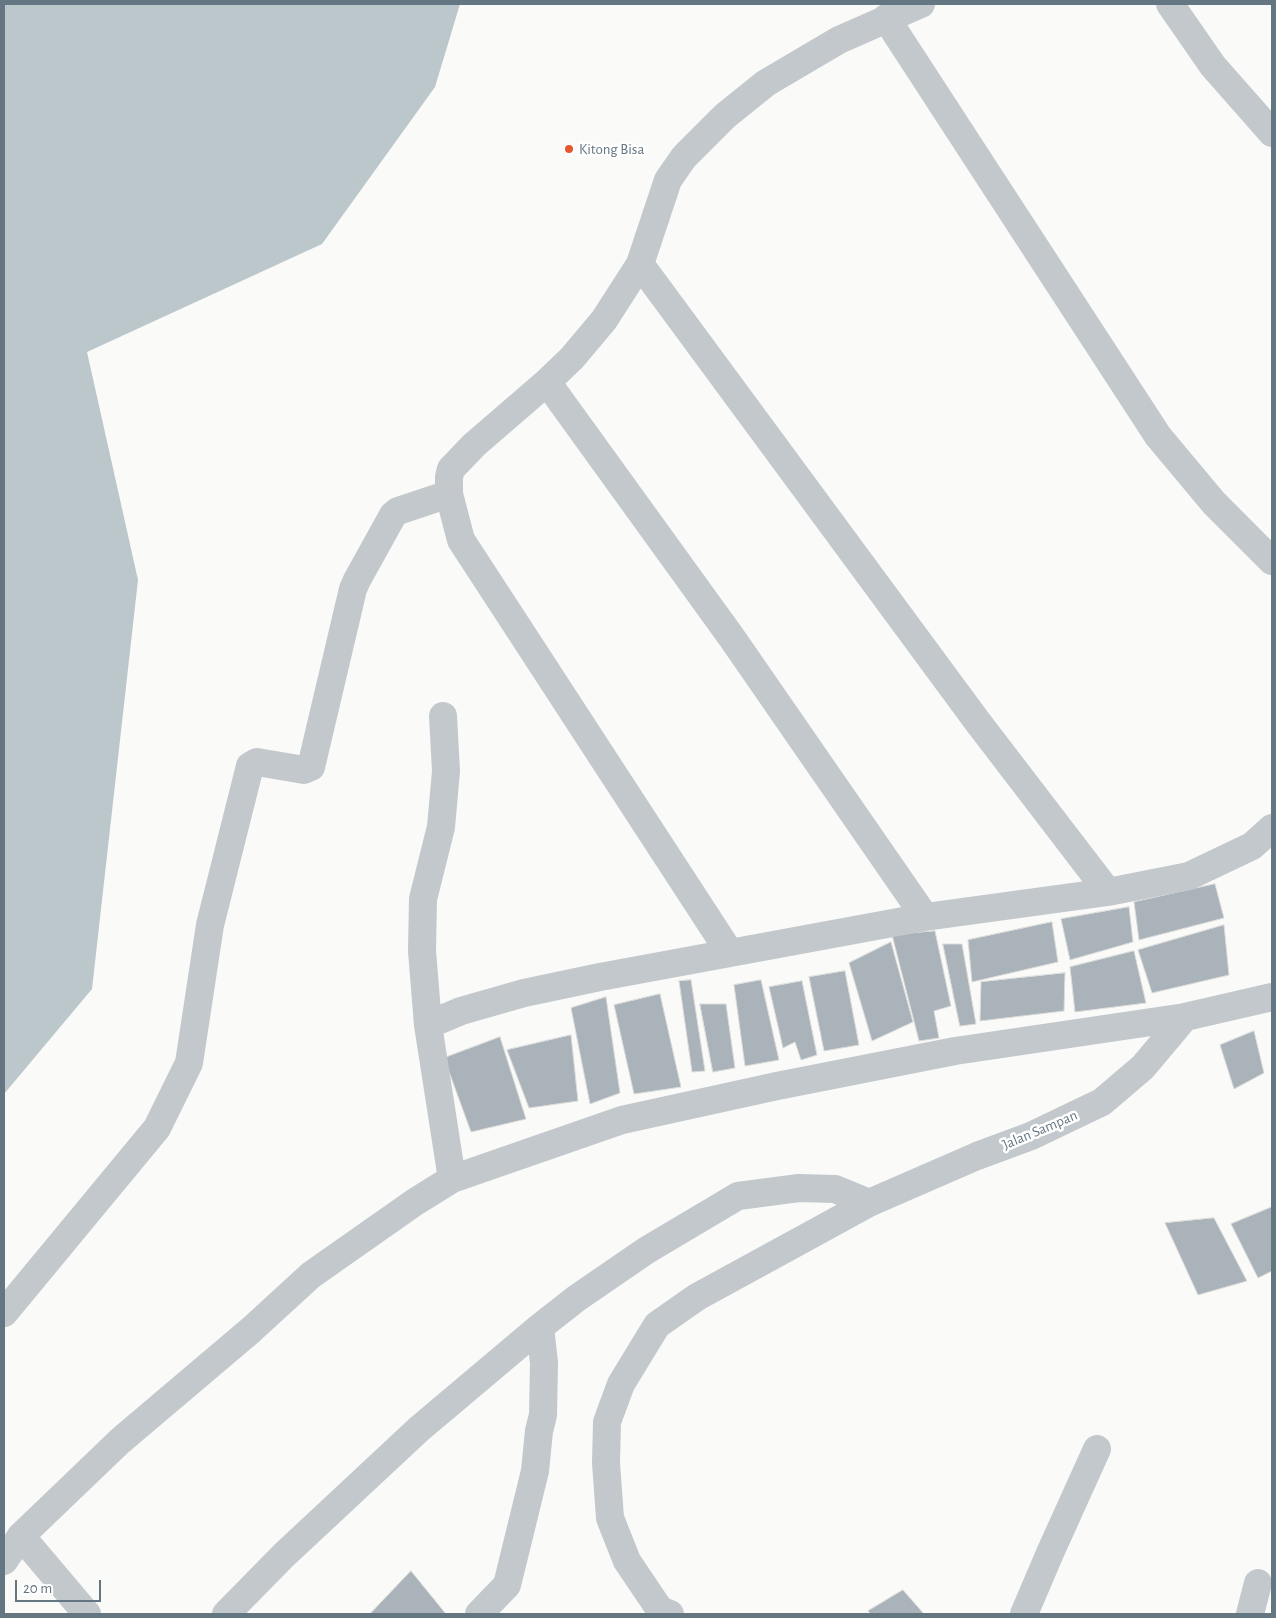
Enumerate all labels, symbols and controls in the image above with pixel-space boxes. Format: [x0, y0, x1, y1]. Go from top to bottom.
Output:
place label: Kitong Bisa [579, 140, 644, 158]
marker: Kitong Bisa [563, 143, 575, 155]
street label: Jalan Sampan [1000, 1106, 1080, 1154]
scale bar [18, 1570, 104, 1602]
text: 20 m [23, 1581, 52, 1596]

